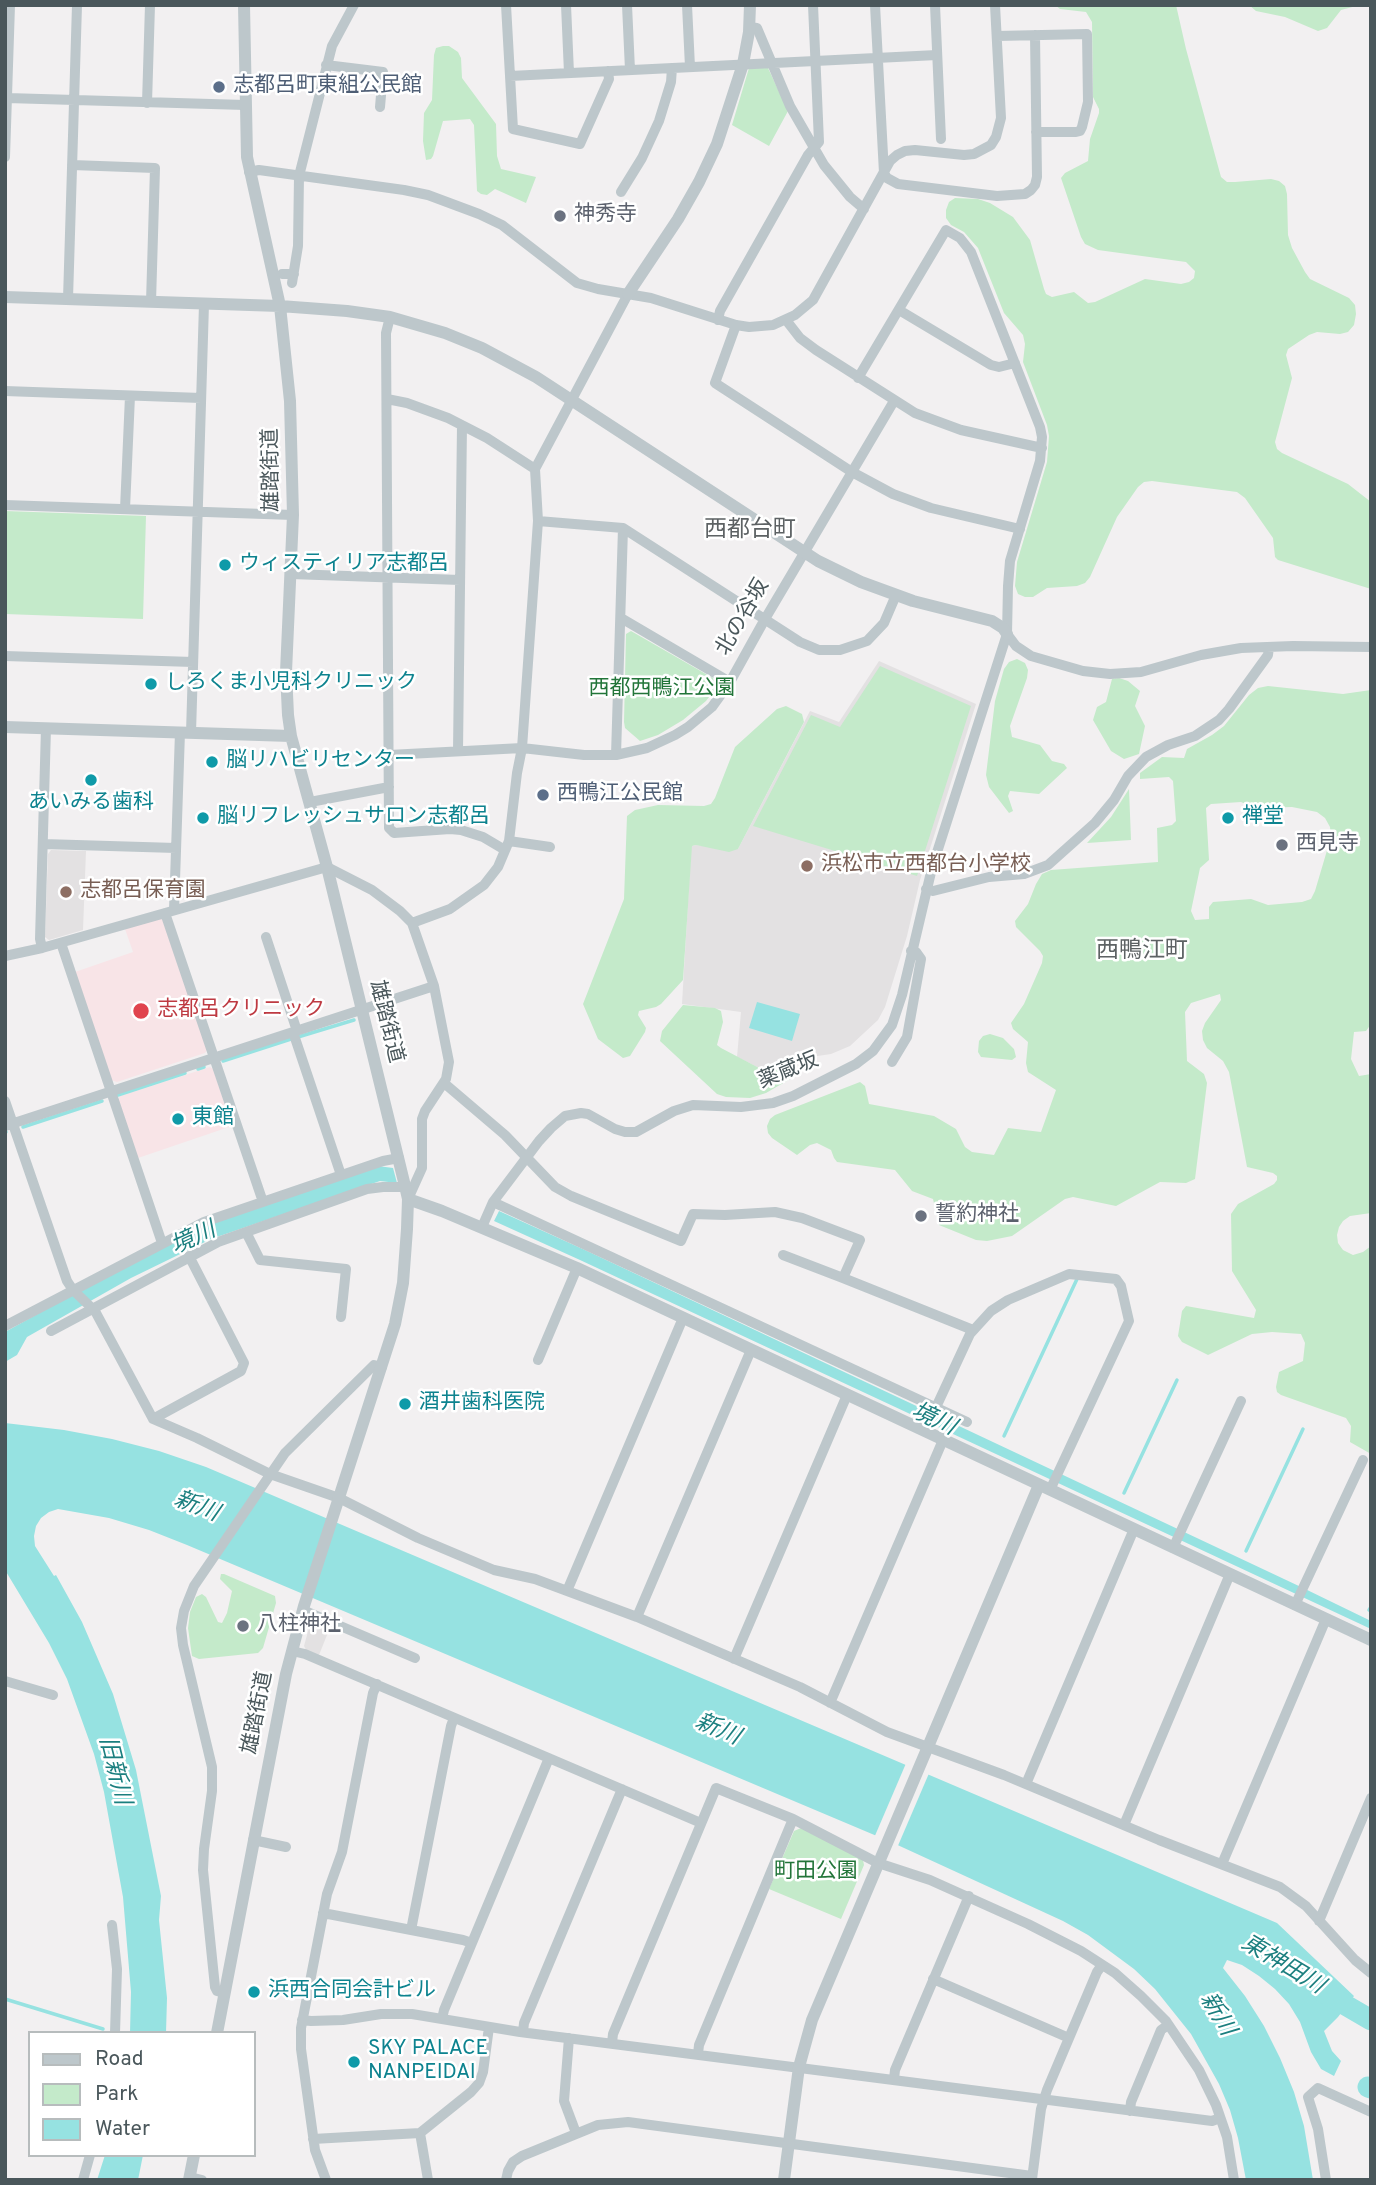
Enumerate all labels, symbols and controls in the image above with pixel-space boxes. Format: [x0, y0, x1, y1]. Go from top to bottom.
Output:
place label: 志都呂町東組公民館 [233, 74, 422, 100]
marker: 志都呂町東組公民館 [211, 79, 227, 95]
place label: 神秀寺 [574, 203, 637, 229]
marker: 神秀寺 [552, 208, 568, 224]
street label: 雄踏街道 [260, 428, 286, 512]
district label: 西都台町 [704, 517, 796, 545]
place label: ウィスティリア志都呂 [239, 552, 449, 578]
marker: ウィスティリア志都呂 [217, 557, 233, 573]
street label: 北の谷坂 [712, 575, 776, 661]
place label: しろくま小児科クリニック [165, 671, 417, 697]
marker: しろくま小児科クリニック [143, 676, 159, 692]
park label: 西都西鴨江公園 [589, 677, 735, 703]
place label: 脳リハビリセンター [226, 749, 415, 775]
marker: 脳リハビリセンター [204, 754, 220, 770]
marker: あいみる歯科 [83, 772, 99, 788]
place label: 西鴨江公民館 [557, 782, 683, 808]
marker: 西鴨江公民館 [535, 787, 551, 803]
place label: あいみる歯科 [28, 791, 154, 817]
place label: 脳リフレッシュサロン志都呂 [217, 805, 490, 831]
place label: 禅堂 [1242, 805, 1284, 831]
marker: 脳リフレッシュサロン志都呂 [195, 810, 211, 826]
marker: 禅堂 [1220, 810, 1236, 826]
place label: 西見寺 [1296, 832, 1359, 858]
marker: 西見寺 [1274, 837, 1290, 853]
place label: 浜松市立西都台小学校 [821, 853, 1031, 879]
marker: 浜松市立西都台小学校 [799, 858, 815, 874]
place label: 志都呂保育園 [80, 879, 206, 905]
marker: 志都呂保育園 [58, 884, 74, 900]
district label: 西鴨江町 [1096, 938, 1188, 966]
street label: 雄踏街道 [363, 978, 407, 1066]
place label: 志都呂クリニック [157, 998, 325, 1024]
marker: 志都呂クリニック [131, 1001, 151, 1021]
street label: 薬蔵坂 [755, 1049, 823, 1095]
place label: 東館 [192, 1106, 234, 1132]
marker: 東館 [170, 1111, 186, 1127]
place label: 誓約神社 [935, 1203, 1019, 1229]
marker: 誓約神社 [913, 1208, 929, 1224]
water label: 境川 [167, 1218, 221, 1262]
place label: 酒井歯科医院 [419, 1391, 545, 1417]
marker: 酒井歯科医院 [397, 1396, 413, 1412]
water label: 境川 [906, 1399, 960, 1443]
water label: 新川 [170, 1487, 222, 1529]
place label: 八柱神社 [257, 1613, 341, 1639]
marker: 八柱神社 [235, 1618, 251, 1634]
street label: 雄踏街道 [239, 1669, 279, 1757]
water label: 新川 [690, 1709, 744, 1753]
water label: 旧新川 [91, 1734, 135, 1808]
park label: 町田公園 [774, 1860, 858, 1886]
water label: 東神田川 [1235, 1930, 1329, 2002]
place label: 浜西合同会計ビル [268, 1979, 436, 2005]
marker: 浜西合同会計ビル [246, 1984, 262, 2000]
water label: 新川 [1192, 1988, 1240, 2042]
legend [28, 2031, 256, 2157]
place label: SKY PALACE NANPEIDAI [368, 2037, 488, 2087]
text: Road [95, 2046, 144, 2073]
marker: SKY PALACE NANPEIDAI [346, 2054, 362, 2070]
text: Park [95, 2081, 138, 2108]
text: Water [95, 2116, 150, 2143]

